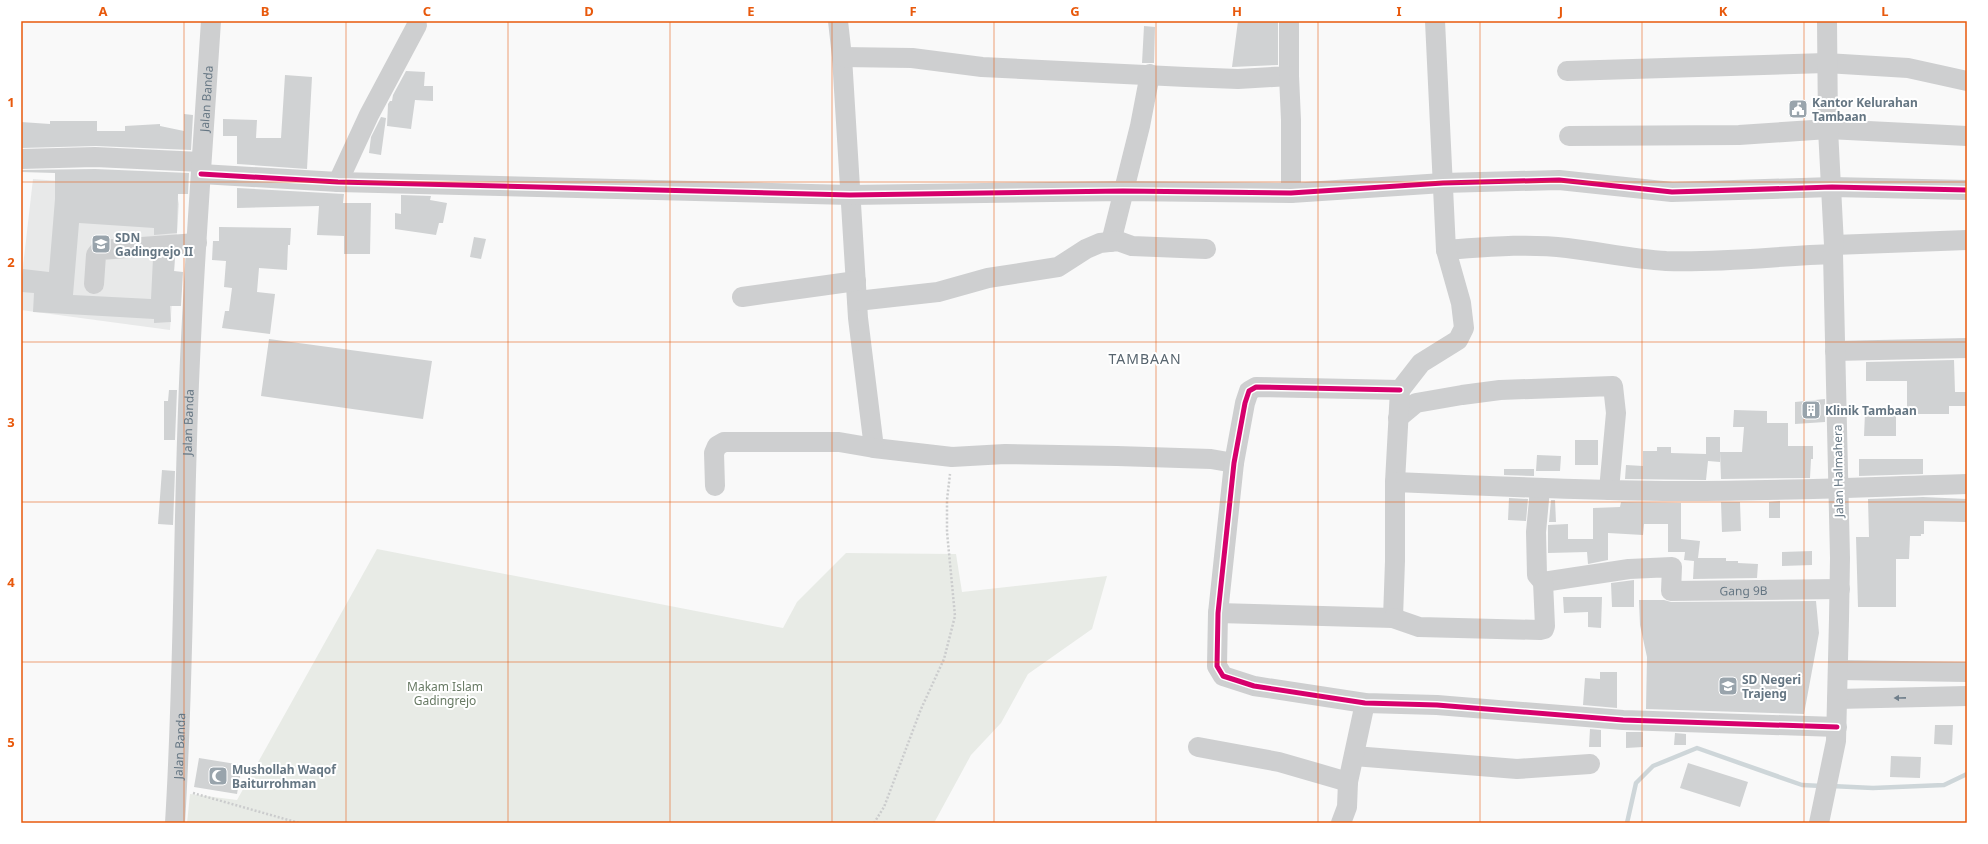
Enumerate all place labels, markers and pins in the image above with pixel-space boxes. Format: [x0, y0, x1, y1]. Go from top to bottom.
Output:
place label: Kantor Kelurahan Tambaan [1812, 94, 1918, 125]
public building icon: Kantor Kelurahan Tambaan [1787, 98, 1809, 120]
place label: SDN Gadingrejo II [115, 229, 194, 260]
school or university icon: SDN Gadingrejo II [90, 233, 112, 255]
building icon: Klinik Tambaan [1800, 399, 1822, 421]
place label: Klinik Tambaan [1825, 402, 1917, 419]
place label: SD Negeri Trajeng [1742, 671, 1801, 702]
school or university icon: SD Negeri Trajeng [1717, 675, 1739, 697]
place label: Mushollah Waqof Baiturrohman [232, 761, 337, 792]
mosque icon: Mushollah Waqof Baiturrohman [207, 765, 229, 787]

